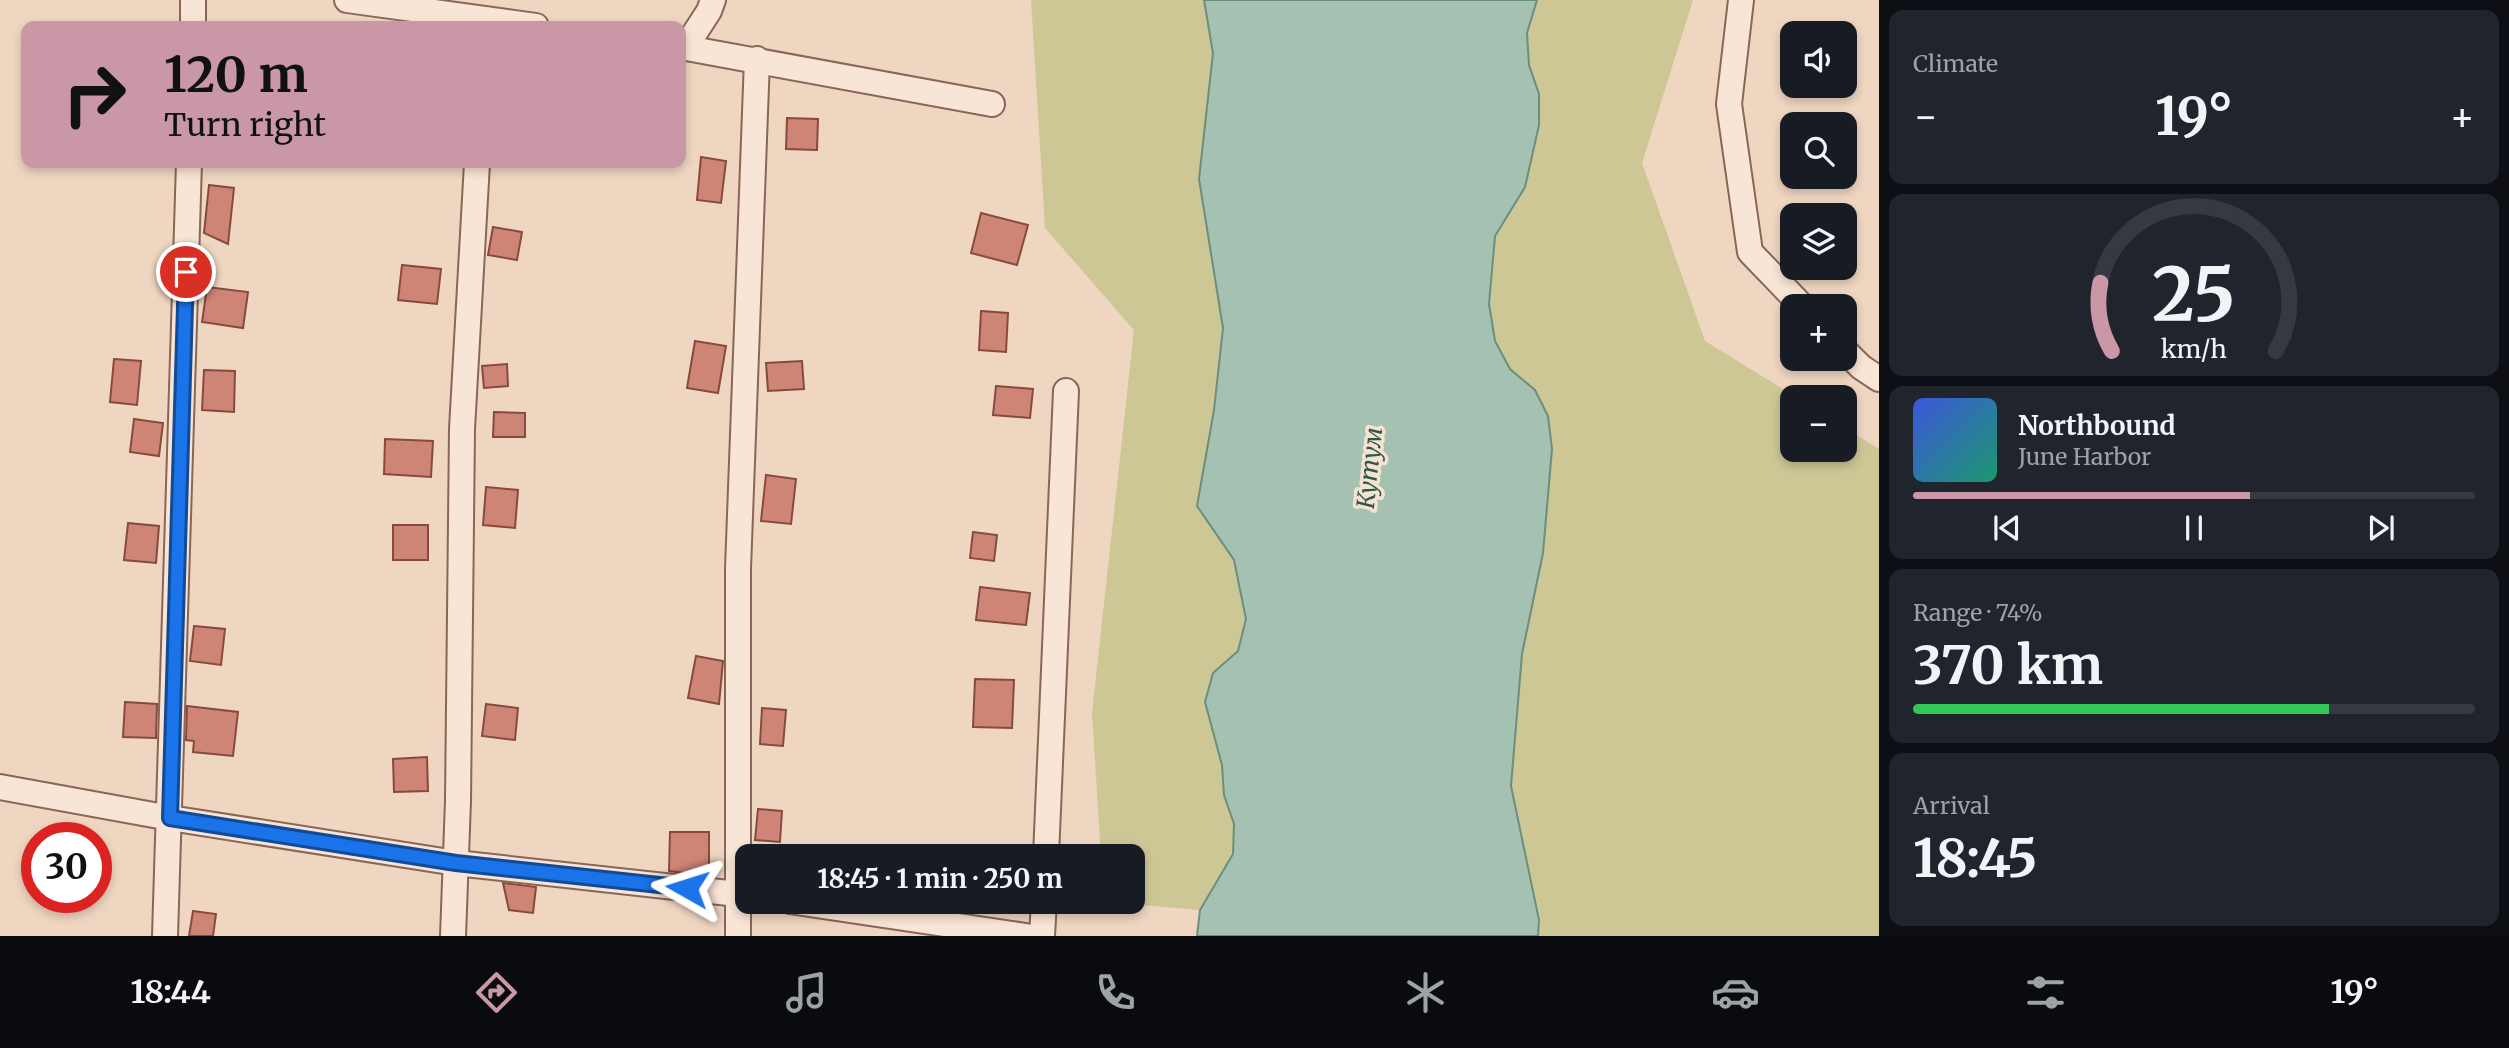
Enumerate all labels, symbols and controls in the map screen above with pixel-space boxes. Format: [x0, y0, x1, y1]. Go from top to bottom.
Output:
map controls [1780, 21, 1857, 462]
button: sound [1780, 21, 1857, 98]
text: 120 m [164, 44, 308, 105]
icon: right [49, 49, 140, 140]
text: Climate [1913, 49, 1998, 78]
text: 19° [2155, 84, 2233, 149]
text: − [1913, 93, 1938, 140]
text: + [2450, 93, 2475, 140]
text: Turn right [164, 105, 326, 145]
button: search [1780, 112, 1857, 189]
button: layers [1780, 203, 1857, 280]
pin [156, 242, 216, 302]
text: 25 [2152, 249, 2236, 341]
icon: arrive [167, 253, 205, 291]
button: + [1780, 294, 1857, 371]
text: km/h [2161, 332, 2227, 364]
button: − [1780, 385, 1857, 462]
text: Northbound [2018, 409, 2176, 442]
water label: Кутум [1350, 426, 1389, 510]
text: June Harbor [2018, 442, 2151, 471]
icon: previous [1988, 509, 2026, 547]
icon: pause [2175, 509, 2213, 547]
icon: next [2362, 509, 2400, 547]
text: Range · 74% [1913, 598, 2043, 627]
text: 370 km [1913, 633, 2103, 698]
text: Arrival [1913, 791, 1990, 820]
speed limit sign: 30 [21, 822, 112, 913]
text: 18:45 [1913, 826, 2037, 891]
position arrow [650, 851, 724, 925]
text: 18:45 · 1 min · 250 m [817, 862, 1063, 895]
icon: directions [472, 968, 521, 1017]
icon: music [782, 968, 831, 1017]
icon: phone [1091, 968, 1140, 1017]
icon: climate [1401, 968, 1450, 1017]
icon: car [1711, 968, 1760, 1017]
icon: filters [2021, 968, 2070, 1017]
text: 18:44 [130, 972, 211, 1012]
text: 19° [2331, 972, 2379, 1012]

